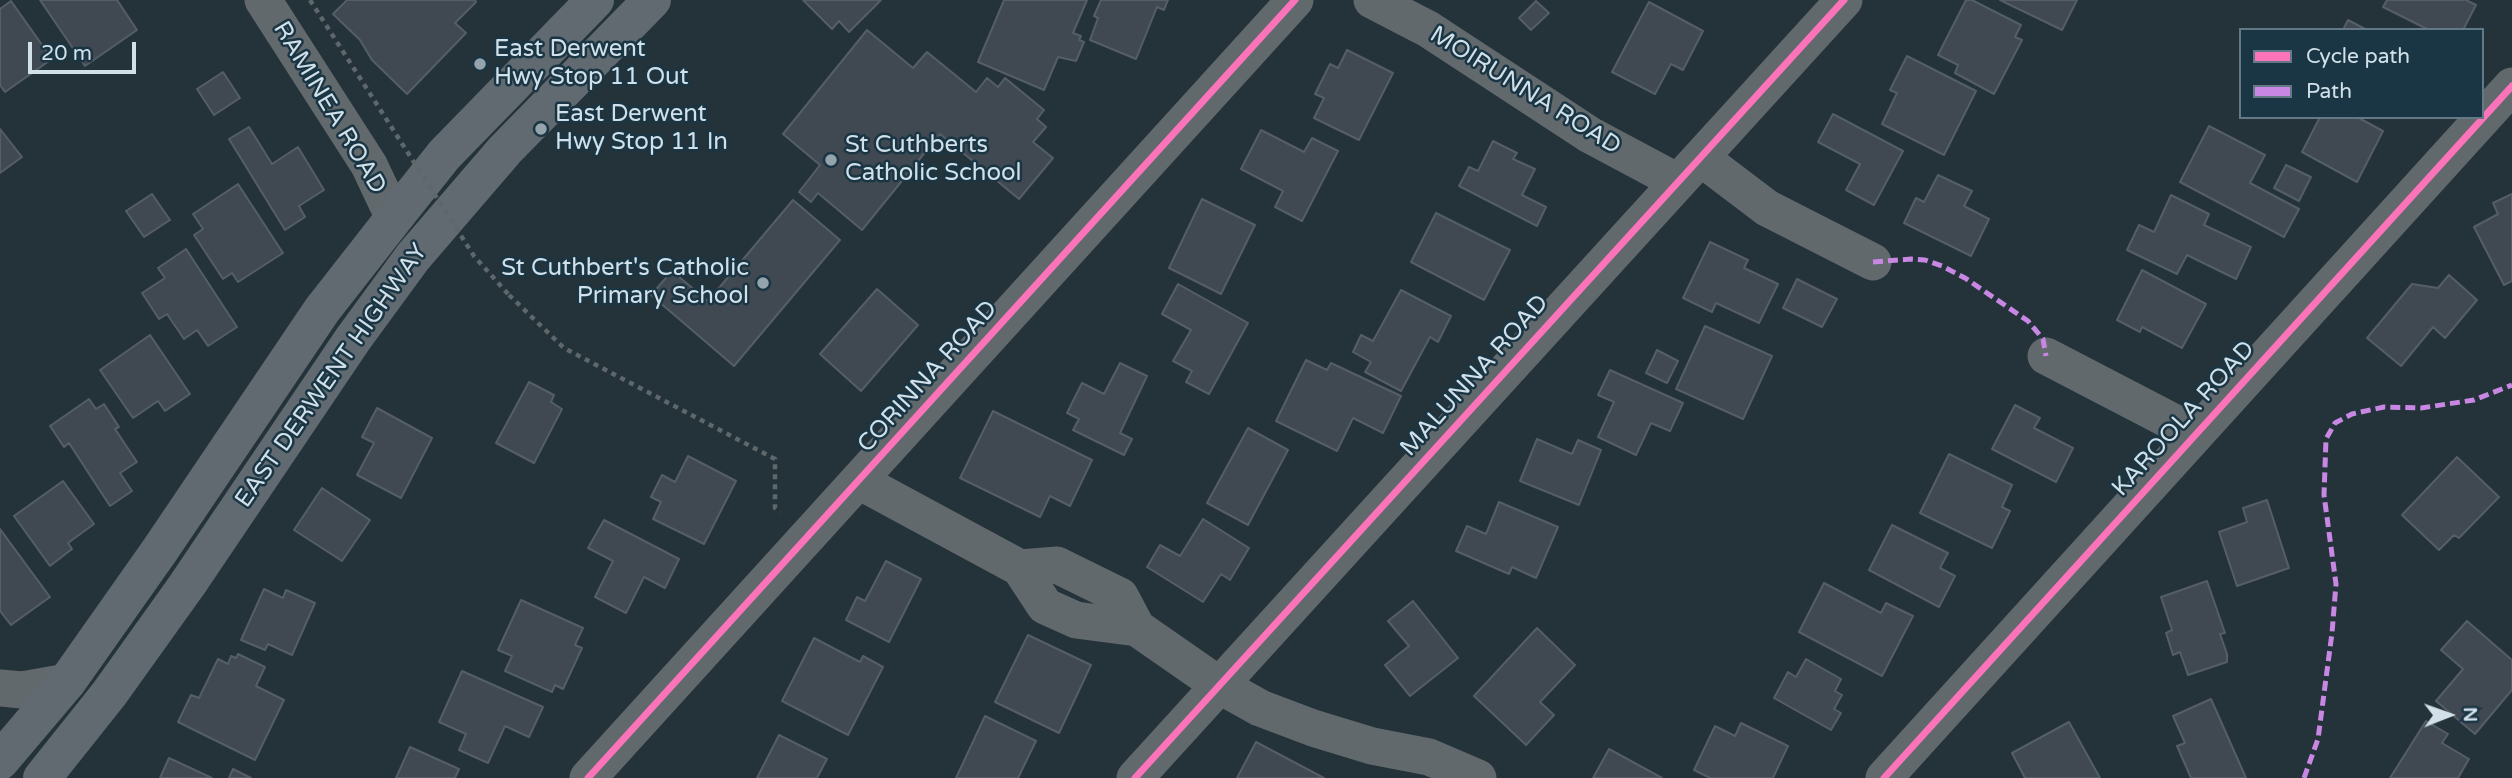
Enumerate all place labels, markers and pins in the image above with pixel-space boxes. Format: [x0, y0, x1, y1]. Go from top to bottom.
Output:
place label: East Derwent Hwy Stop 11 Out [494, 36, 689, 92]
marker: East Derwent Hwy Stop 11 Out [472, 56, 488, 72]
place label: East Derwent Hwy Stop 11 In [555, 101, 728, 157]
marker: East Derwent Hwy Stop 11 In [533, 121, 549, 137]
place label: St Cuthberts Catholic School [845, 132, 1022, 188]
marker: St Cuthberts Catholic School [823, 152, 839, 168]
place label: St Cuthbert's Catholic Primary School [501, 255, 749, 311]
marker: St Cuthbert's Catholic Primary School [755, 275, 771, 291]

